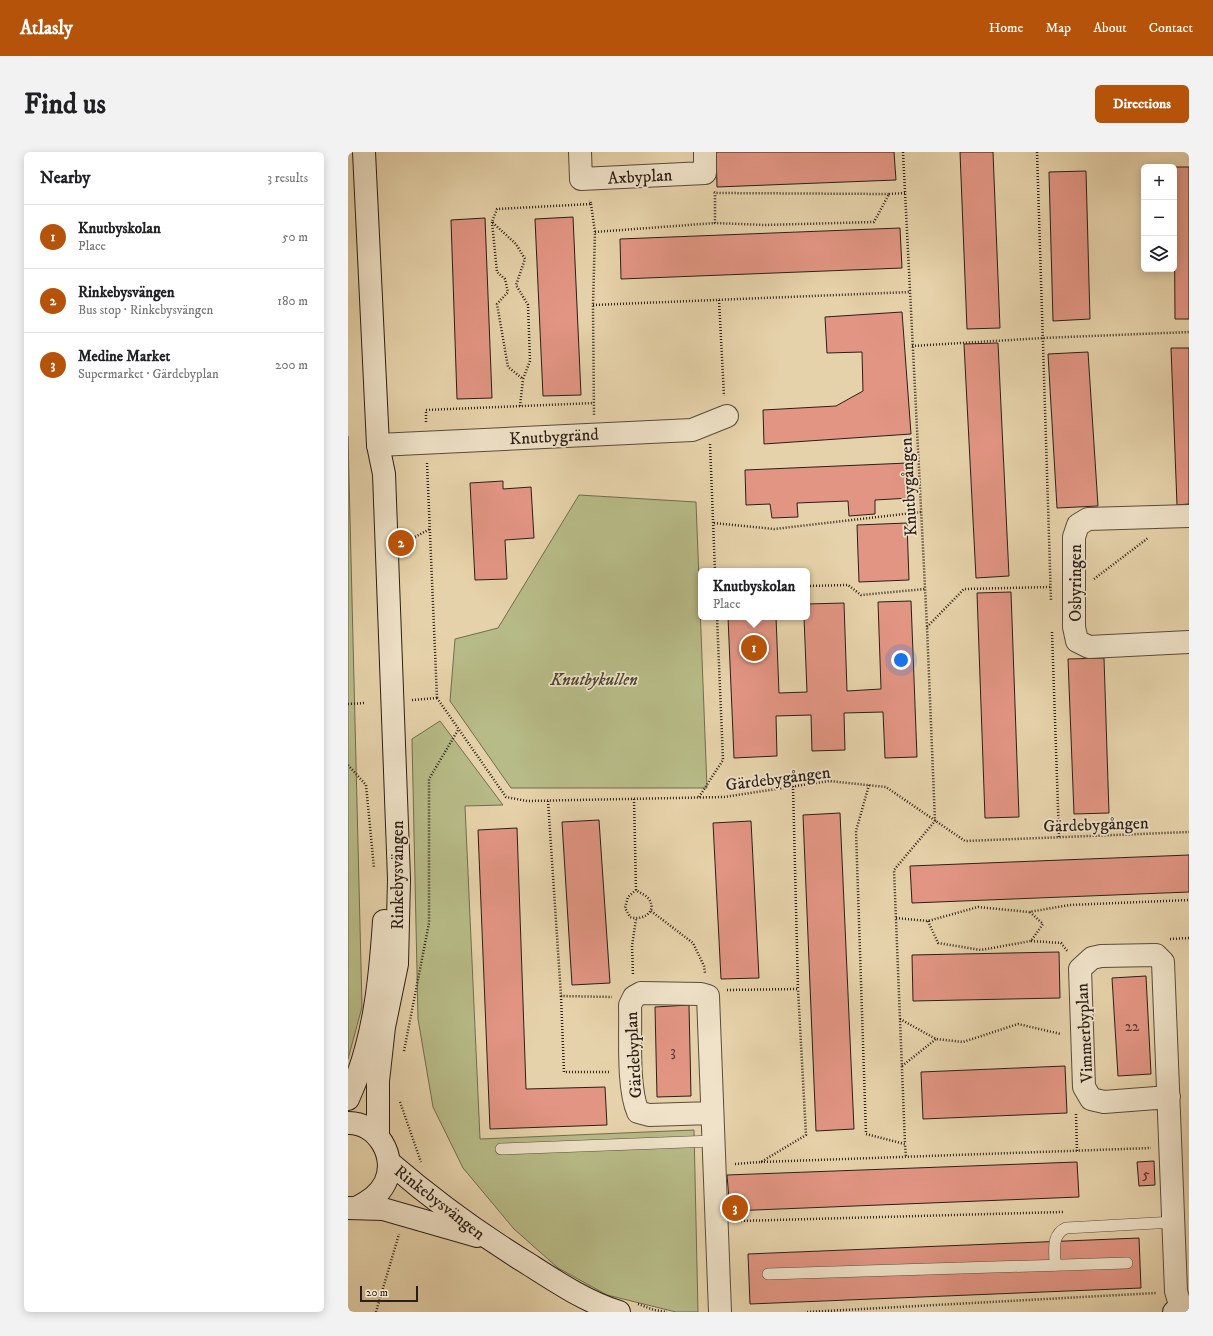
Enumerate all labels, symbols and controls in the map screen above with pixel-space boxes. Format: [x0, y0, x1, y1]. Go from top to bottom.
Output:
text: Atlasly [20, 17, 73, 40]
text: Home [989, 19, 1023, 37]
text: Map [1045, 19, 1071, 37]
text: About [1093, 19, 1127, 37]
text: Contact [1149, 19, 1193, 37]
button: Directions [1095, 85, 1189, 123]
text: Find us [24, 87, 106, 122]
street label: Axbyplan [607, 164, 673, 190]
map controls [1141, 164, 1177, 272]
button: + [1141, 164, 1177, 200]
text: Nearby [40, 167, 90, 189]
text: 3 results [267, 170, 308, 186]
button: − [1141, 200, 1177, 236]
text: Knutbyskolan [78, 219, 161, 238]
text: 1 [51, 229, 55, 245]
text: 50 m [282, 229, 308, 245]
button: layers [1141, 236, 1177, 272]
text: Place [78, 238, 106, 254]
text: Rinkebysvängen [78, 283, 175, 302]
text: 2 [50, 293, 56, 309]
text: 180 m [277, 293, 308, 309]
text: Bus stop · Rinkebysvängen [78, 302, 213, 318]
text: Medine Market [78, 347, 170, 366]
text: 3 [51, 357, 55, 373]
text: 200 m [275, 357, 308, 373]
text: Supermarket · Gärdebyplan [78, 366, 219, 382]
street label: Knutbygränd [509, 424, 600, 450]
street label: Knutbygången [895, 437, 923, 537]
pin: 2 [388, 528, 414, 558]
street label: Osbyringen [1065, 544, 1087, 622]
popup [698, 568, 810, 620]
text: Knutbyskolan [713, 577, 795, 596]
text: Place [713, 596, 741, 612]
pin: 1 [741, 633, 767, 663]
your location [891, 650, 911, 670]
park label: Knutbykullen [549, 669, 638, 691]
street label: Gärdebygången [724, 762, 832, 796]
street label: Gärdebygången [1043, 812, 1149, 838]
street label: Rinkebysvängen [387, 820, 409, 930]
street label: Vimmerbyplan [1071, 983, 1099, 1084]
street label: Gärdebyplan [621, 1011, 647, 1099]
house number: 22 [1125, 1017, 1140, 1036]
house number: 3 [670, 1042, 676, 1061]
street label: Rinkebysvängen [390, 1160, 489, 1245]
house number: 5 [1142, 1165, 1150, 1184]
pin: 3 [722, 1193, 748, 1223]
scale bar [360, 1284, 418, 1303]
text: 20 m [366, 1286, 388, 1300]

